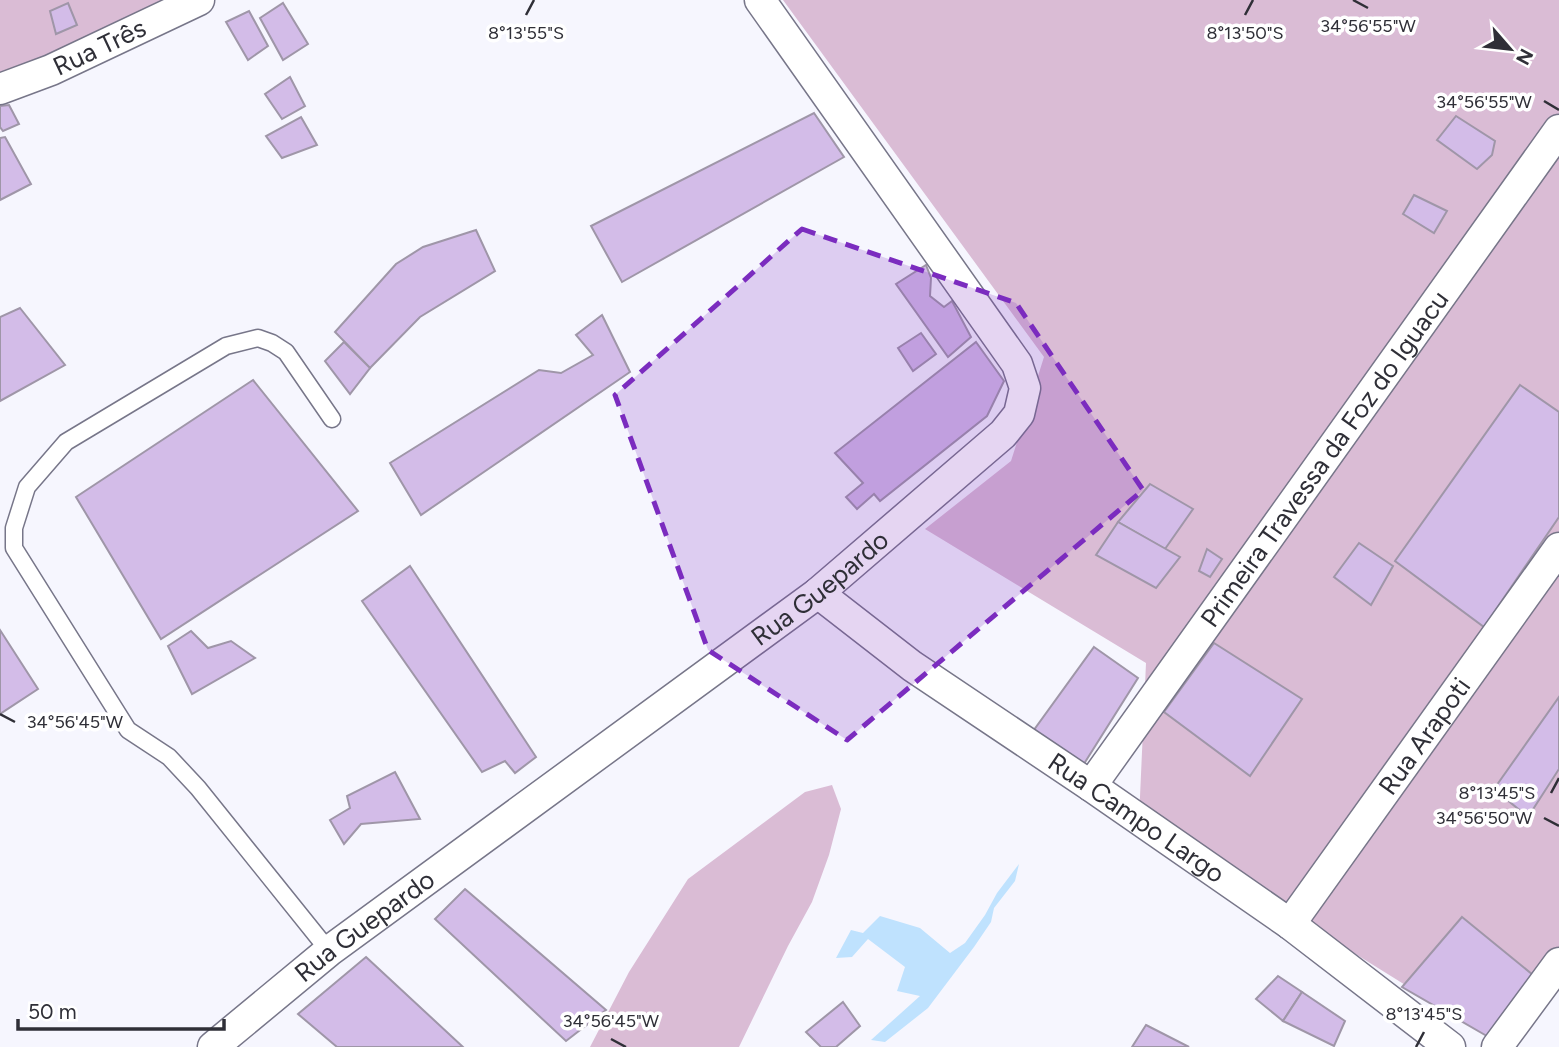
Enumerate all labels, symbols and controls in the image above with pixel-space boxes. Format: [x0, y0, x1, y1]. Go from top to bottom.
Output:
street label: Rua Três [48, 12, 151, 83]
north arrow [1475, 14, 1545, 84]
text: 34°56'55"W [1320, 15, 1416, 37]
text: 8°13'55"S [488, 22, 564, 44]
text: 8°13'50"S [1206, 22, 1284, 44]
text: N [1511, 45, 1538, 69]
text: 34°56'55"W [1436, 91, 1532, 113]
street label: Primeira Travessa da Foz do Iguacu [1194, 284, 1455, 633]
street label: Rua Guepardo [745, 524, 895, 653]
street label: Rua Arapoti [1372, 671, 1477, 801]
text: 34°56'45"W [27, 711, 124, 733]
street label: Rua Campo Largo [1042, 746, 1231, 890]
text: 8°13'45"S [1459, 782, 1535, 804]
text: 34°56'50"W [1436, 807, 1533, 829]
street label: Rua Guepardo [288, 863, 441, 989]
scale bar [18, 988, 224, 1032]
text: 50 m [28, 999, 77, 1024]
text: 8°13'45"S [1386, 1003, 1462, 1025]
text: 34°56'45"W [563, 1010, 660, 1032]

